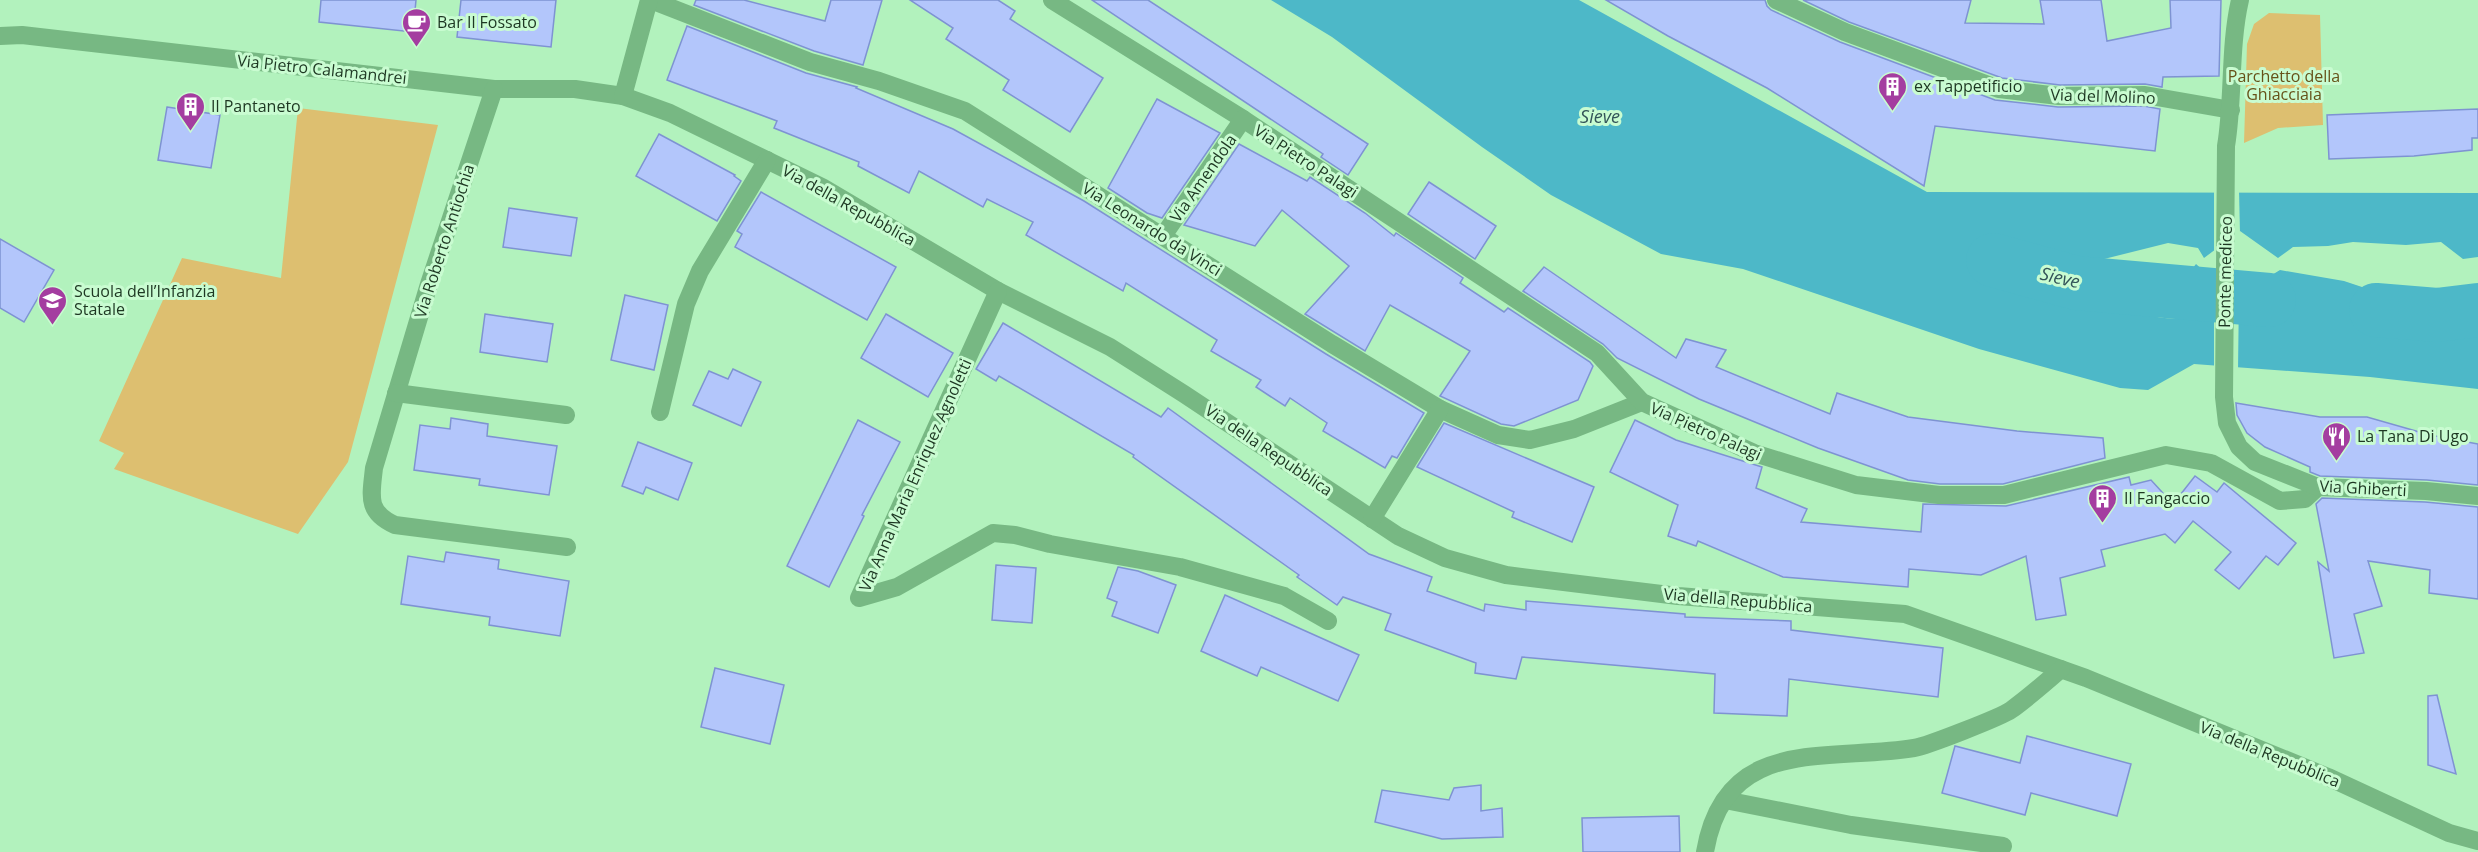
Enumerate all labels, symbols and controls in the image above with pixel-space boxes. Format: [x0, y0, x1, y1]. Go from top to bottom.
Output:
cafe icon: Bar Il Fossato [400, 6, 432, 48]
place label: Bar Il Fossato [437, 11, 537, 33]
street label: Via Pietro Calamandrei [236, 49, 408, 89]
park label: Parchetto della Ghiacciaia [2228, 65, 2340, 105]
building icon: ex Tappetificio [1877, 70, 1909, 112]
place label: ex Tappetificio [1914, 75, 2022, 97]
street label: Via del Molino [2050, 83, 2156, 109]
building icon: Il Pantaneto [174, 90, 206, 132]
place label: Il Pantaneto [211, 95, 301, 117]
water label: Sieve [1580, 104, 1620, 128]
street label: Via Pietro Palagi [1250, 119, 1362, 203]
street label: Via Amendola [1165, 130, 1241, 226]
street label: Via della Repubblica [778, 159, 920, 251]
street label: Via Roberto Antiochia [409, 161, 479, 321]
street label: Via Leonardo da Vinci [1078, 177, 1226, 281]
street label: Ponte mediceo [2213, 216, 2237, 328]
water label: Sieve [2038, 261, 2082, 293]
place label: Scuola dell’Infanzia Statale [74, 280, 215, 320]
school or university icon: Scuola dell’Infanzia Statale [37, 284, 69, 326]
street label: Via Anna Maria Enriquez Agnoletti [854, 355, 976, 595]
street label: Via Pietro Palagi [1647, 397, 1765, 465]
street label: Via della Repubblica [1201, 399, 1337, 501]
restaurant icon: La Tana Di Ugo [2320, 420, 2352, 462]
place label: La Tana Di Ugo [2357, 425, 2469, 447]
street label: Via Ghiberti [2319, 475, 2407, 501]
building icon: Il Fangaccio [2087, 482, 2119, 524]
place label: Il Fangaccio [2124, 487, 2210, 509]
street label: Via della Repubblica [1663, 583, 1813, 617]
street label: Via della Repubblica [2197, 716, 2343, 792]

